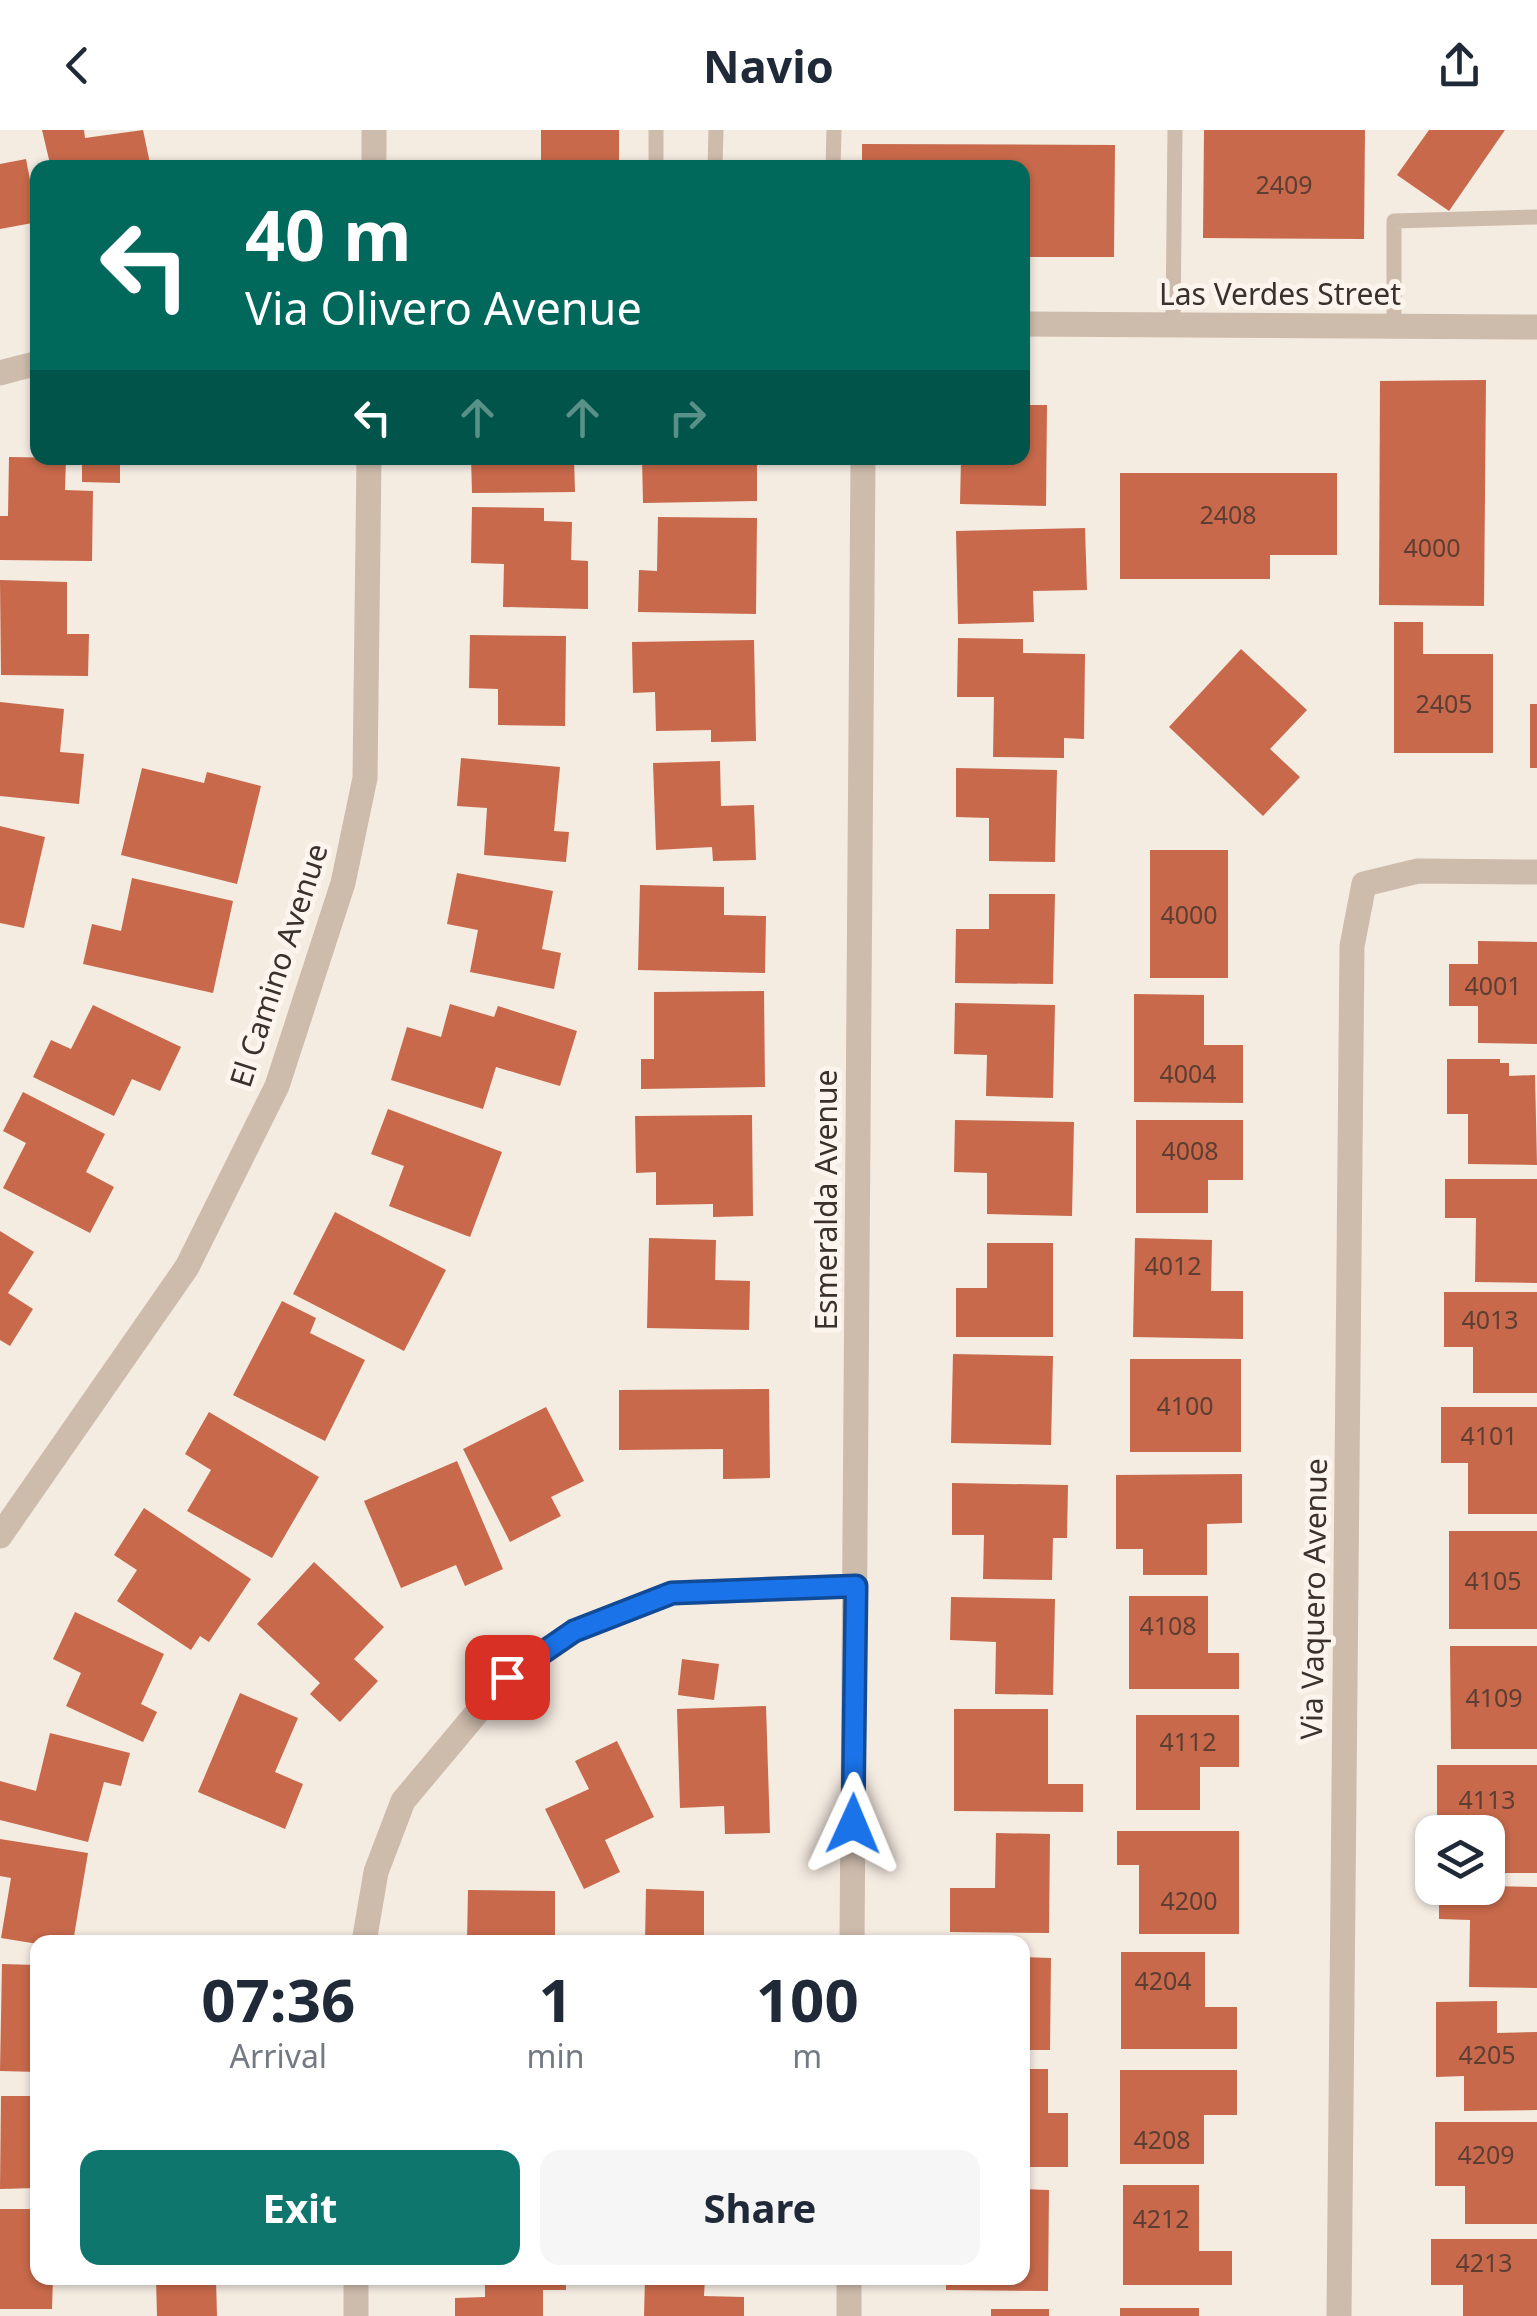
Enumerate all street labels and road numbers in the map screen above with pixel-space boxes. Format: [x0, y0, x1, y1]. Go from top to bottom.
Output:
street label: Las Verdes Street [1159, 273, 1401, 314]
street label: El Camino Avenue [219, 838, 337, 1092]
street label: Esmeralda Avenue [805, 1070, 846, 1330]
street label: Via Vaquero Avenue [1290, 1458, 1336, 1740]

